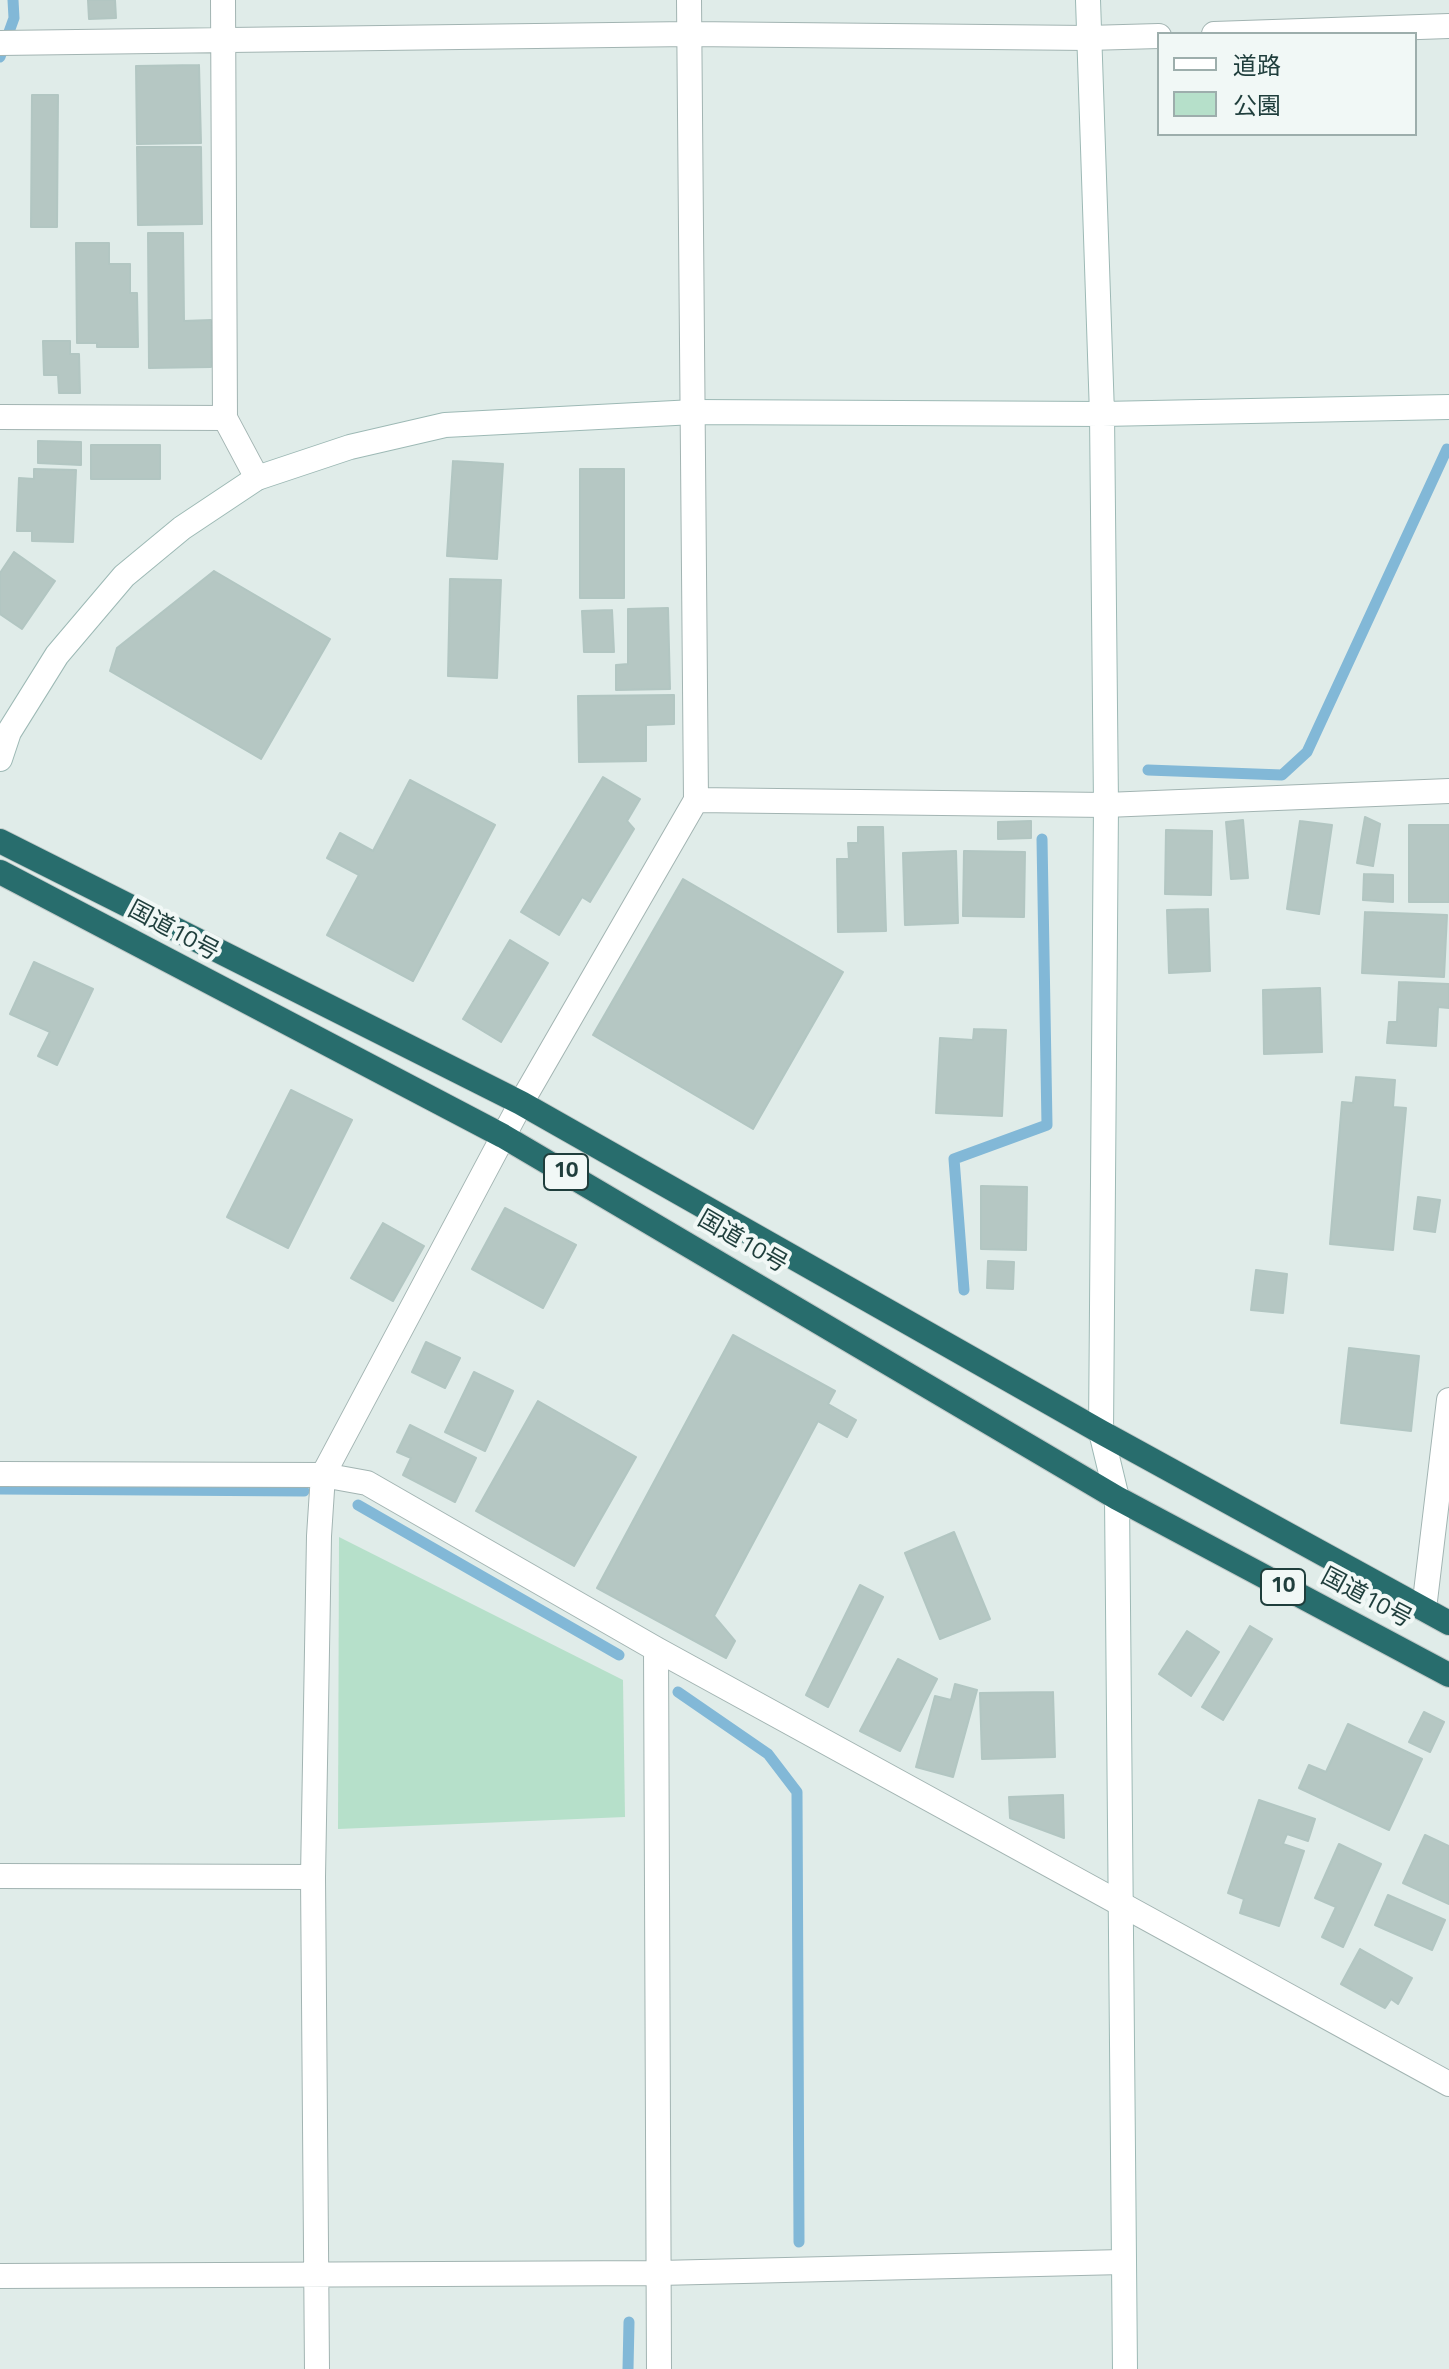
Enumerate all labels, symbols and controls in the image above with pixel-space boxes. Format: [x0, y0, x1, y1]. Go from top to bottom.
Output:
legend [1157, 32, 1417, 136]
text: 道路 [1233, 47, 1281, 83]
text: 公園 [1233, 87, 1281, 123]
street label: 国道10号 [123, 896, 223, 968]
road number: 10 [544, 1154, 588, 1190]
street label: 国道10号 [692, 1206, 792, 1280]
street label: 国道10号 [1316, 1563, 1416, 1635]
road number: 10 [1261, 1569, 1305, 1605]

